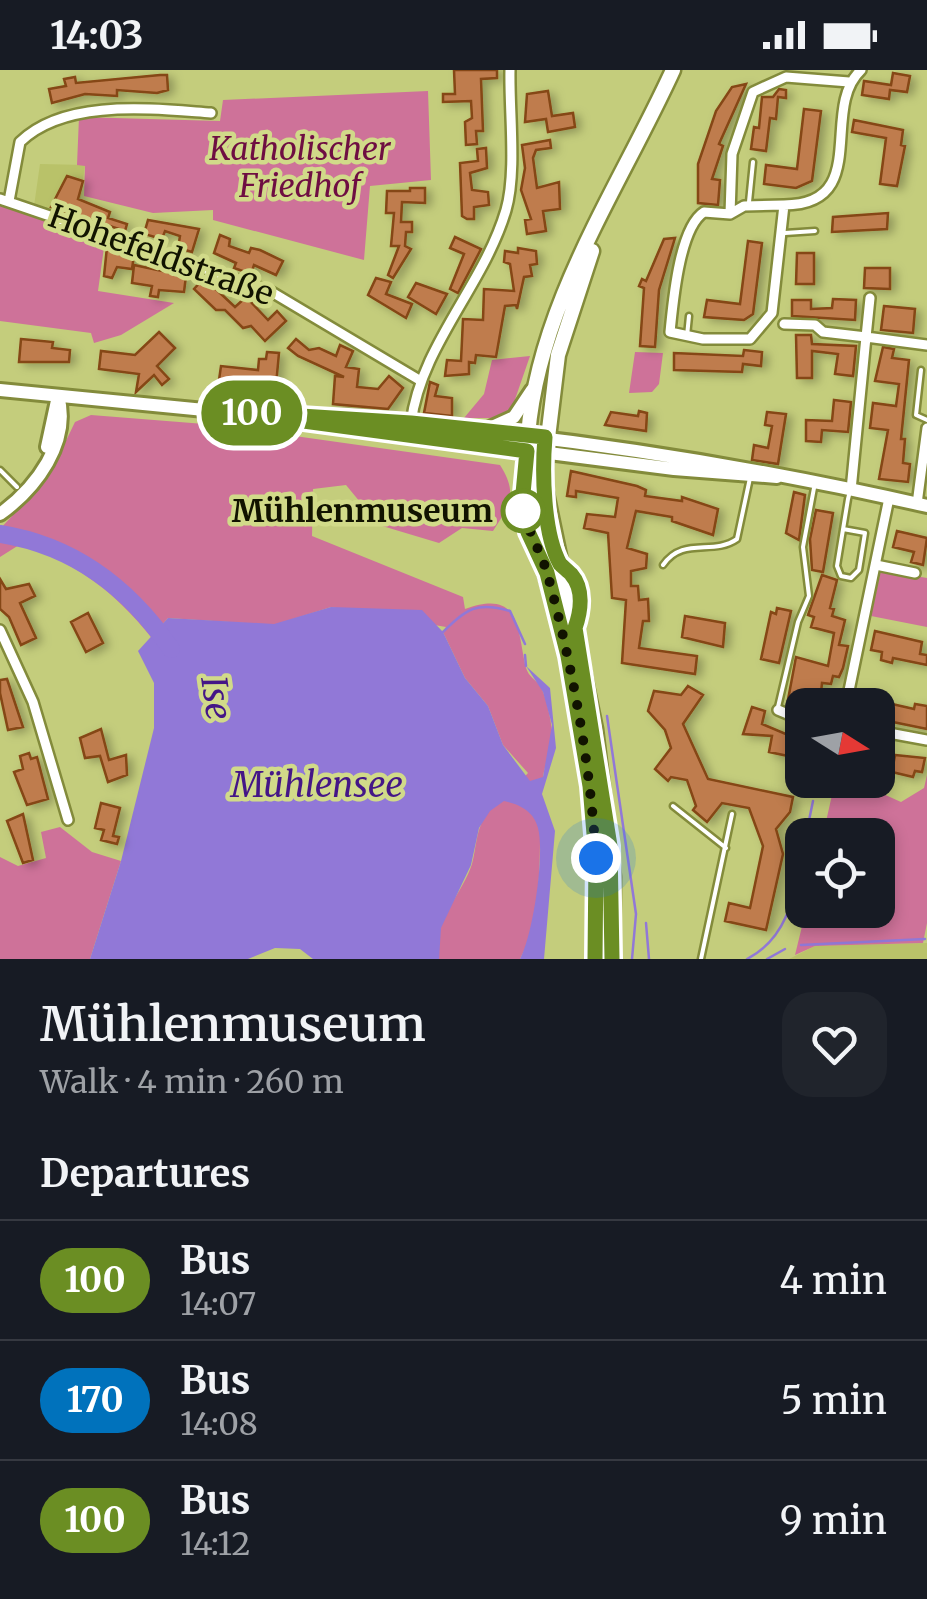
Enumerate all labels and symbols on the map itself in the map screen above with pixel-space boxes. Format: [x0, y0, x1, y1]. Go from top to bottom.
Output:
park label: Katholischer Friedhof [208, 129, 392, 206]
street label: Hohefeldstraße [43, 196, 279, 314]
line badge: 100 [194, 380, 310, 446]
marker: Mühlenmuseum [502, 490, 544, 532]
place label: Mühlenmuseum [232, 491, 493, 531]
water label: Ise [191, 673, 241, 723]
north arrow [785, 688, 895, 798]
water label: Mühlensee [229, 763, 403, 807]
your location [571, 833, 621, 883]

